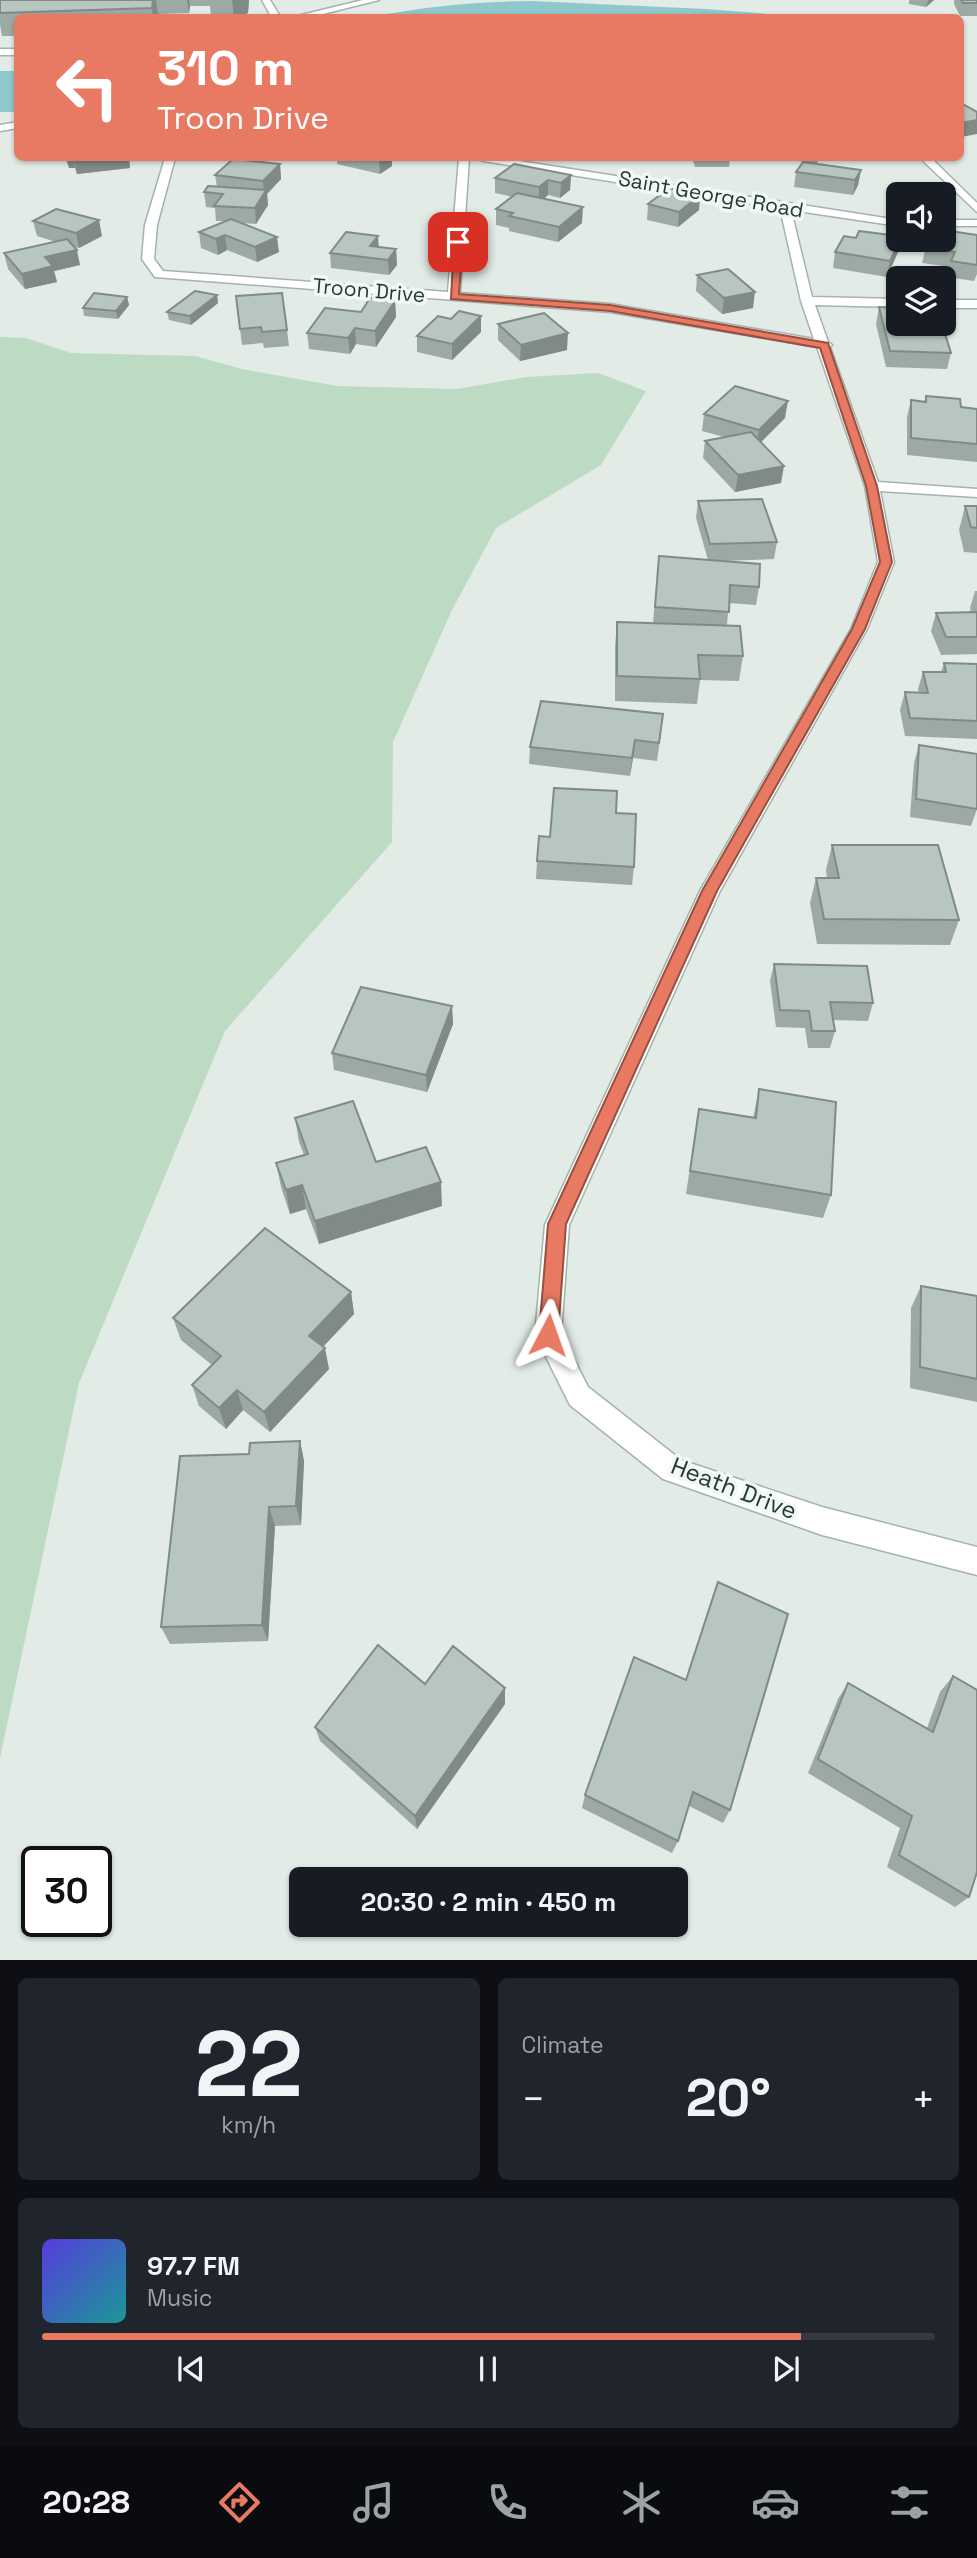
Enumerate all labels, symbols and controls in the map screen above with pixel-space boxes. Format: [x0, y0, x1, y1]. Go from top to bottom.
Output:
text: 310 m [157, 37, 294, 99]
icon: left [42, 42, 133, 133]
text: Troon Drive [157, 98, 329, 138]
street label: Saint George Road [616, 164, 806, 224]
map controls [886, 182, 956, 336]
button: sound [886, 182, 956, 252]
pin [428, 212, 488, 272]
icon: arrive [439, 223, 477, 261]
button: layers [886, 266, 956, 336]
street label: Troon Drive [312, 272, 426, 308]
position arrow [511, 1298, 585, 1372]
street label: Heath Drive [667, 1450, 801, 1526]
speed limit sign: 30 [21, 1846, 112, 1937]
text: 20:30 · 2 min · 450 m [361, 1885, 616, 1919]
text: 22 [195, 2006, 303, 2123]
text: Climate [522, 2030, 604, 2060]
text: 20° [686, 2065, 771, 2131]
text: − [522, 2075, 545, 2123]
text: + [911, 2075, 935, 2123]
text: km/h [221, 2110, 276, 2140]
text: 97.7 FM [147, 2249, 240, 2283]
text: Music [147, 2283, 212, 2313]
icon: previous [172, 2350, 210, 2388]
icon: pause [469, 2350, 507, 2388]
icon: next [767, 2350, 805, 2388]
icon: directions [215, 2478, 264, 2527]
icon: music [349, 2478, 398, 2527]
icon: phone [483, 2478, 532, 2527]
icon: climate [617, 2478, 666, 2527]
icon: car [751, 2478, 800, 2527]
icon: filters [885, 2478, 934, 2527]
text: 20:28 [43, 2482, 130, 2522]

